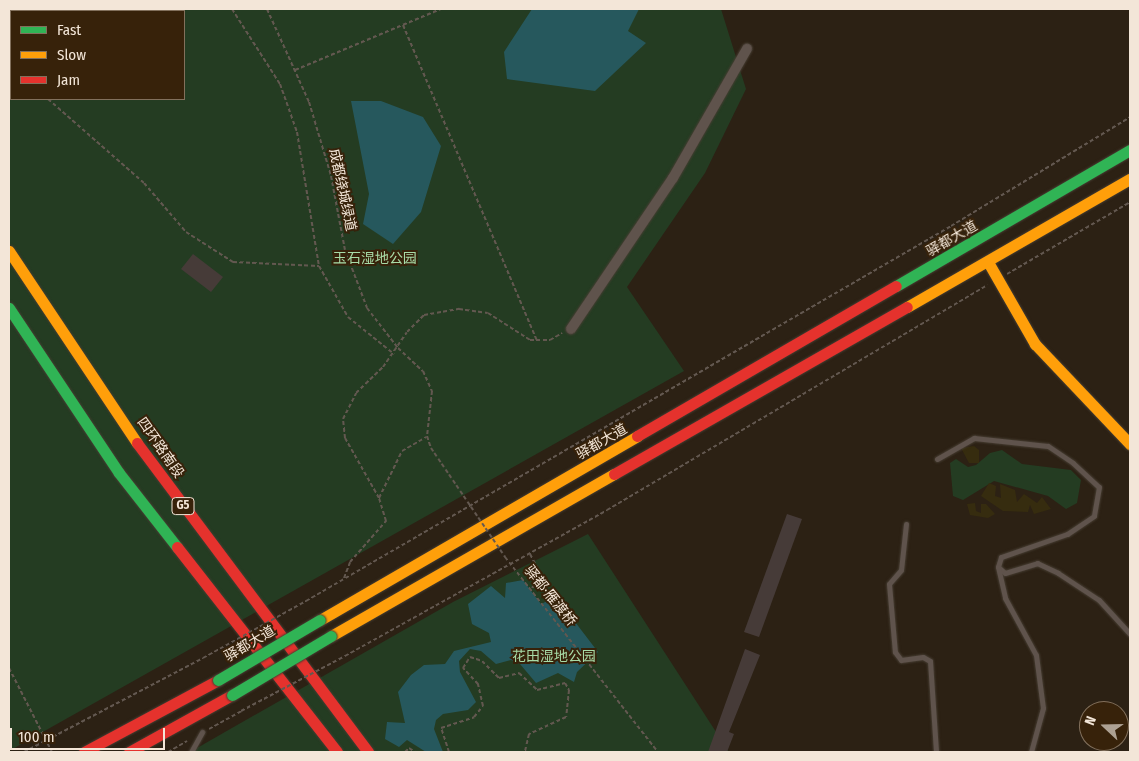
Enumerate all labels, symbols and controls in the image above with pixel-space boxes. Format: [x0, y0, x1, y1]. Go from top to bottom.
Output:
legend [10, 10, 185, 100]
text: Fast [57, 21, 81, 39]
text: Slow [57, 46, 86, 64]
text: Jam [57, 71, 80, 89]
street label: 成都绕城绿道 [325, 147, 359, 233]
street label: 驿都大道 [924, 218, 980, 260]
park label: 玉石湿地公园 [333, 251, 417, 267]
street label: 四环路南段 [133, 415, 187, 481]
street label: 驿都大道 [574, 421, 630, 463]
road number: G5 [170, 496, 196, 516]
street label: 驿都·雁渡桥 [521, 562, 579, 630]
street label: 驿都大道 [222, 622, 278, 666]
park label: 花田湿地公园 [512, 649, 596, 665]
north arrow [1079, 701, 1129, 751]
text: N [1081, 714, 1100, 728]
scale bar [12, 718, 168, 750]
text: 100 m [18, 728, 55, 746]

